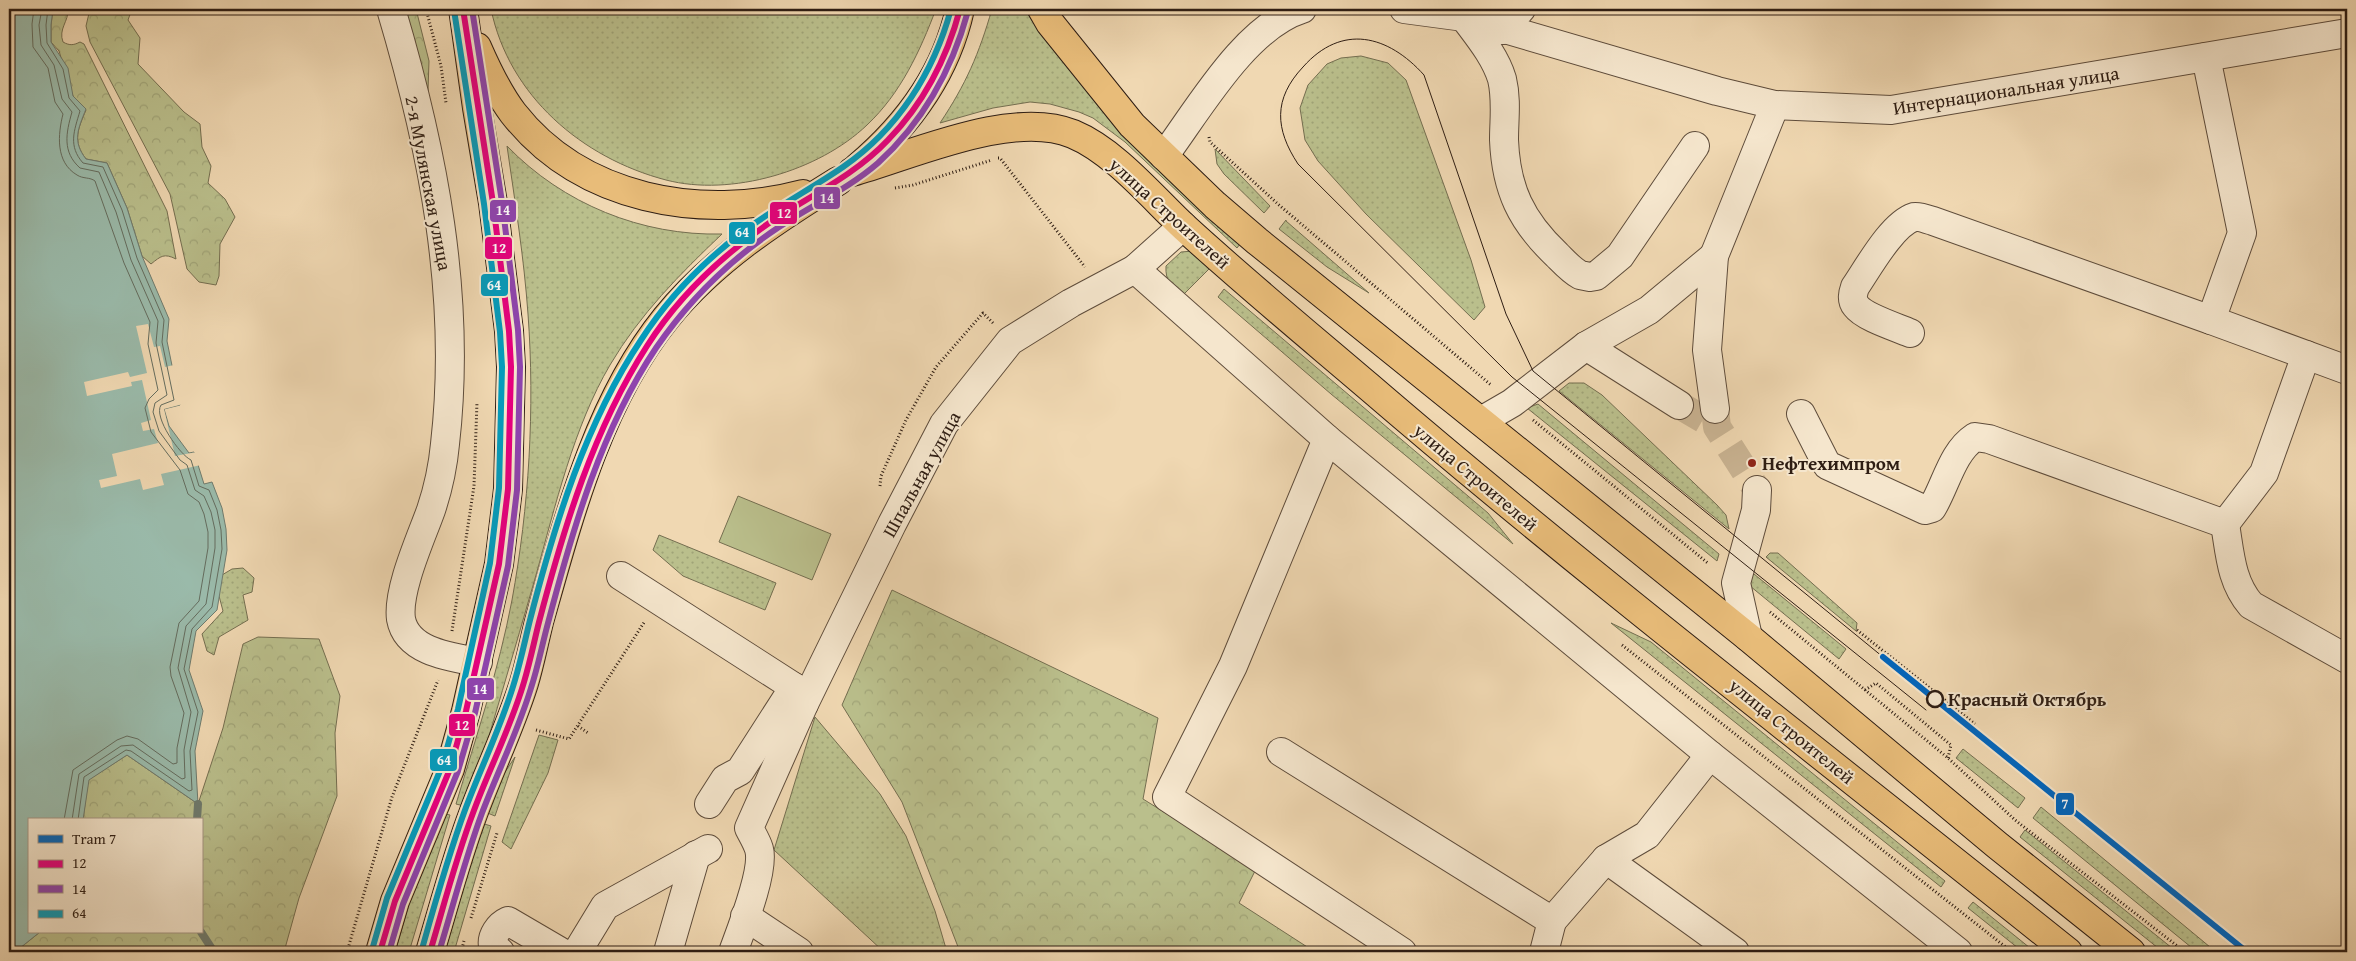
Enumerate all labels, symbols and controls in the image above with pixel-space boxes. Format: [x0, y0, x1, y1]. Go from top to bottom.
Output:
street label: Интернациональная улица [1891, 58, 2121, 122]
street label: 2-я Мулянская улица [398, 93, 460, 273]
street label: улица Строителей [1102, 150, 1237, 275]
line badge: 14 [813, 186, 841, 210]
text: 14 [820, 188, 834, 208]
line badge: 14 [489, 199, 517, 223]
text: 14 [496, 200, 510, 220]
line badge: 12 [769, 201, 798, 225]
text: 12 [777, 203, 791, 223]
line badge: 64 [728, 221, 756, 245]
text: 64 [735, 222, 749, 242]
line badge: 12 [484, 236, 513, 260]
text: 12 [492, 238, 506, 258]
line badge: 64 [480, 273, 509, 297]
text: 64 [487, 275, 501, 295]
street label: Шпальная улица [875, 406, 967, 542]
street label: улица Строителей [1407, 416, 1544, 538]
place label: Нефтехимпром [1762, 449, 1900, 477]
marker: Нефтехимпром [1746, 457, 1758, 469]
street label: улица Строителей [1722, 671, 1861, 791]
line badge: 14 [466, 677, 495, 701]
text: 14 [473, 679, 487, 699]
place label: Красный Октябрь [1948, 685, 2107, 713]
marker: Красный Октябрь [1926, 690, 1944, 708]
line badge: 12 [448, 713, 476, 737]
text: 12 [455, 715, 469, 735]
line badge: 64 [429, 748, 458, 772]
text: 64 [437, 750, 451, 770]
line badge: 7 [2055, 792, 2075, 816]
text: 7 [2061, 794, 2069, 814]
legend [28, 818, 202, 934]
text: Tram 7 [72, 828, 116, 849]
text: 12 [72, 852, 86, 873]
text: 14 [72, 878, 86, 899]
text: 64 [72, 902, 86, 923]

